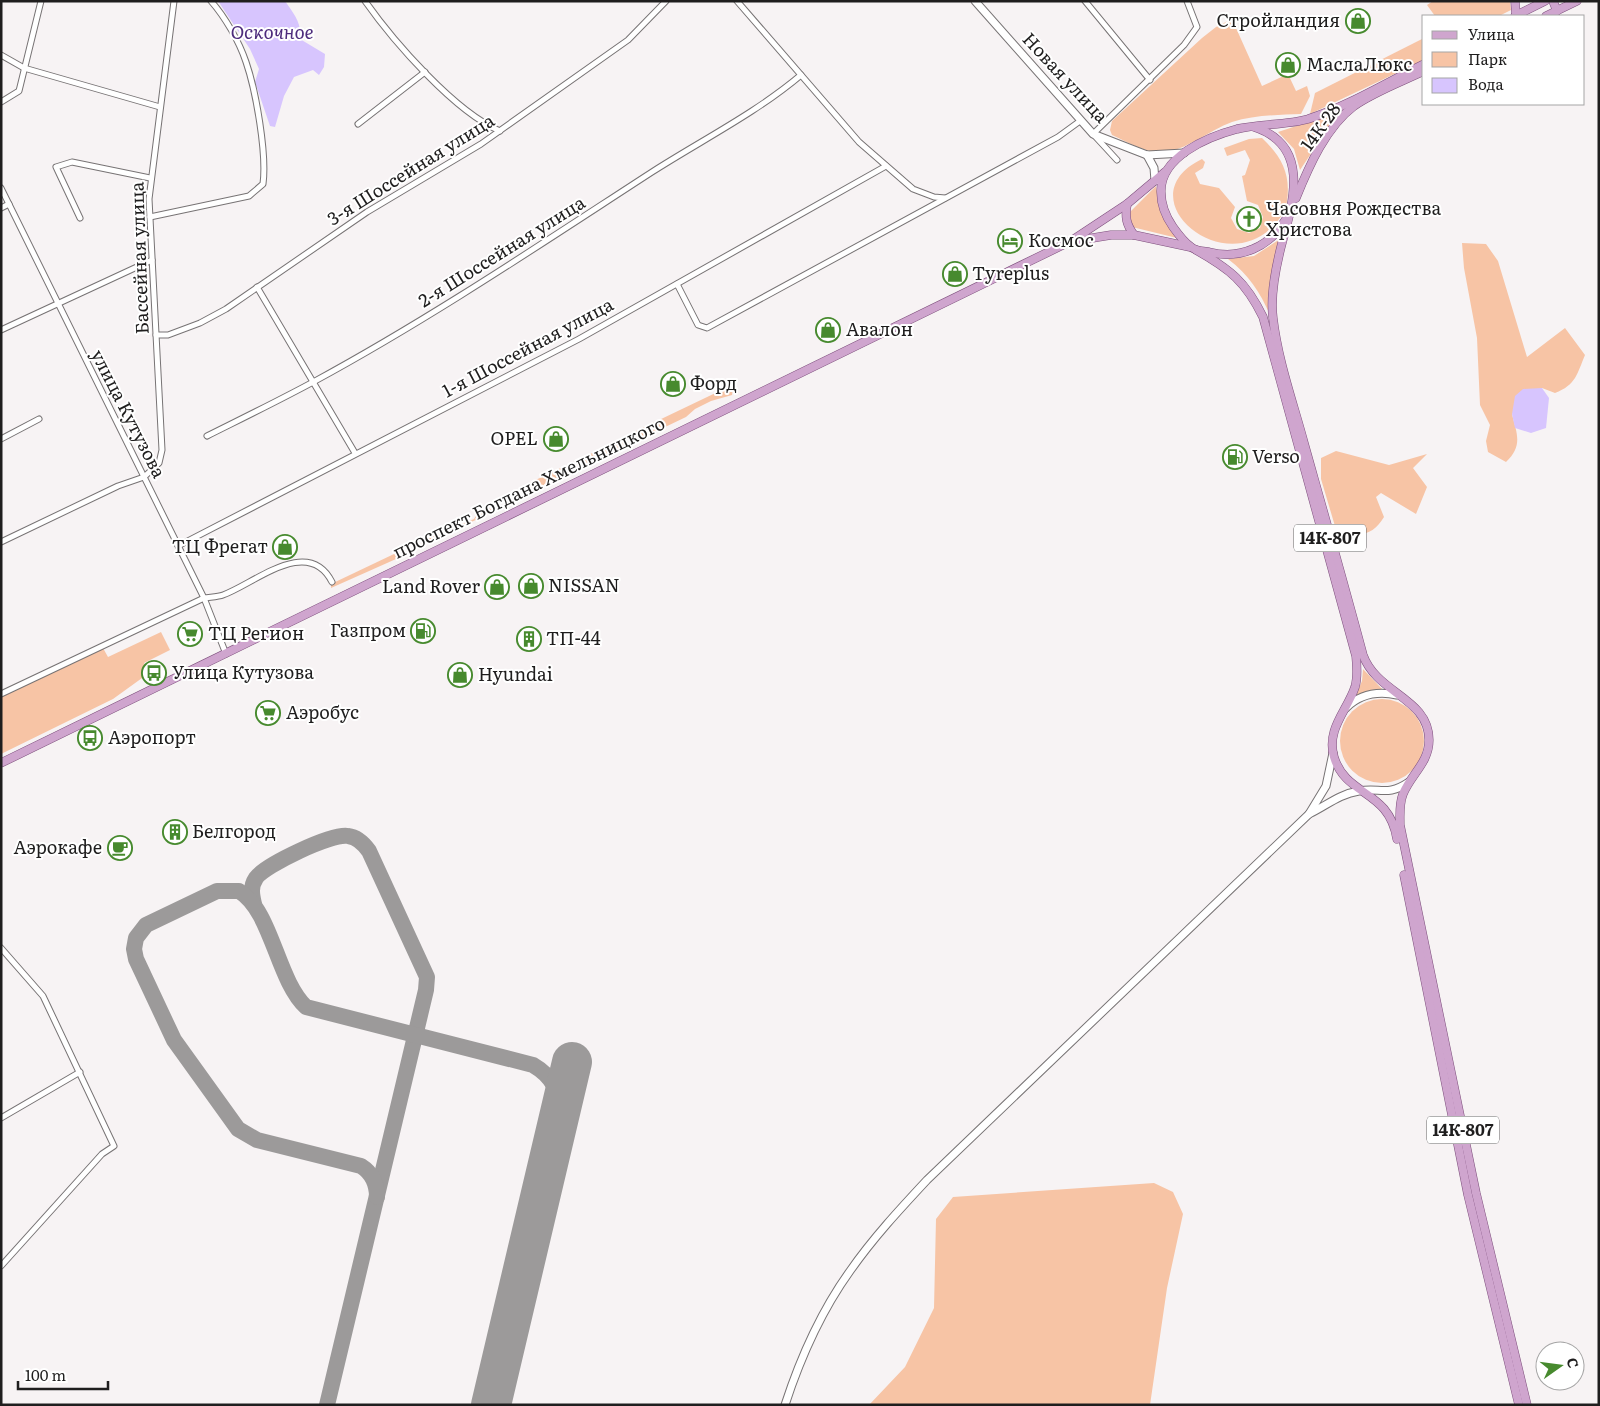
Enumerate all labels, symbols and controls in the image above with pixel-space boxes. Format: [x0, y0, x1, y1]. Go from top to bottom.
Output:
place label: Стройландия [1217, 6, 1340, 33]
shop icon: Стройландия [1345, 8, 1371, 34]
legend [1422, 15, 1585, 105]
water label: Оскочное [230, 17, 314, 45]
text: Улица [1468, 22, 1516, 45]
street label: Новая улица [1017, 26, 1115, 128]
text: Парк [1468, 47, 1507, 70]
place label: МаслаЛюкс [1306, 50, 1412, 77]
shop icon: МаслаЛюкс [1275, 52, 1301, 78]
text: Вода [1468, 72, 1505, 95]
street label: 14К-28 [1293, 96, 1347, 156]
street label: 3-я Шоссейная улица [321, 106, 499, 231]
street label: Бассейная улица [122, 181, 155, 335]
street label: 2-я Шоссейная улица [413, 188, 590, 313]
place label: Часовня Рождества Христова [1266, 194, 1441, 242]
church icon: Часовня Рождества Христова [1236, 206, 1262, 232]
place label: Космос [1028, 226, 1094, 253]
hotel icon: Космос [997, 228, 1023, 254]
place label: Tyreplus [972, 259, 1049, 286]
shop icon: Tyreplus [942, 261, 968, 287]
street label: 1-я Шоссейная улица [437, 290, 618, 403]
place label: Авалон [846, 315, 913, 342]
shop icon: Авалон [815, 317, 841, 343]
street label: улица Кутузова [85, 344, 174, 483]
place label: Форд [690, 369, 737, 396]
shop icon: Форд [660, 371, 686, 397]
street label: проспект Богдана Хмельницкого [387, 409, 669, 565]
place label: OPEL [491, 424, 538, 451]
shop icon: OPEL [543, 426, 569, 452]
place label: Verso [1252, 442, 1300, 469]
fuel station icon: Verso [1222, 444, 1248, 470]
road number: 14К-807 [1294, 524, 1366, 552]
place label: ТЦ Фрегат [172, 532, 268, 559]
shop icon: ТЦ Фрегат [272, 534, 298, 560]
place label: NISSAN [548, 571, 620, 598]
place label: Land Rover [382, 572, 480, 599]
shop icon: NISSAN [518, 573, 544, 599]
shop icon: Land Rover [484, 574, 510, 600]
place label: Газпром [330, 616, 406, 643]
fuel station icon: Газпром [410, 618, 436, 644]
place label: ТЦ Регион [208, 619, 304, 646]
supermarket icon: ТЦ Регион [177, 621, 203, 647]
place label: ТП-44 [546, 624, 601, 651]
building icon: ТП-44 [516, 626, 542, 652]
place label: Улица Кутузова [172, 658, 314, 685]
bus stop icon: Улица Кутузова [141, 660, 167, 686]
place label: Hyundai [478, 660, 553, 687]
shop icon: Hyundai [447, 662, 473, 688]
place label: Аэробус [286, 698, 359, 725]
supermarket icon: Аэробус [255, 700, 281, 726]
place label: Аэропорт [108, 723, 196, 750]
bus stop icon: Аэропорт [77, 725, 103, 751]
place label: Белгород [192, 817, 276, 844]
building icon: Белгород [162, 819, 188, 845]
place label: Аэрокафе [14, 833, 102, 860]
cafe icon: Аэрокафе [107, 835, 133, 861]
road number: 14К-807 [1427, 1116, 1499, 1144]
north arrow [1535, 1341, 1585, 1391]
text: С [1563, 1355, 1585, 1370]
scale bar [18, 1358, 108, 1390]
text: 100 m [25, 1363, 66, 1386]

